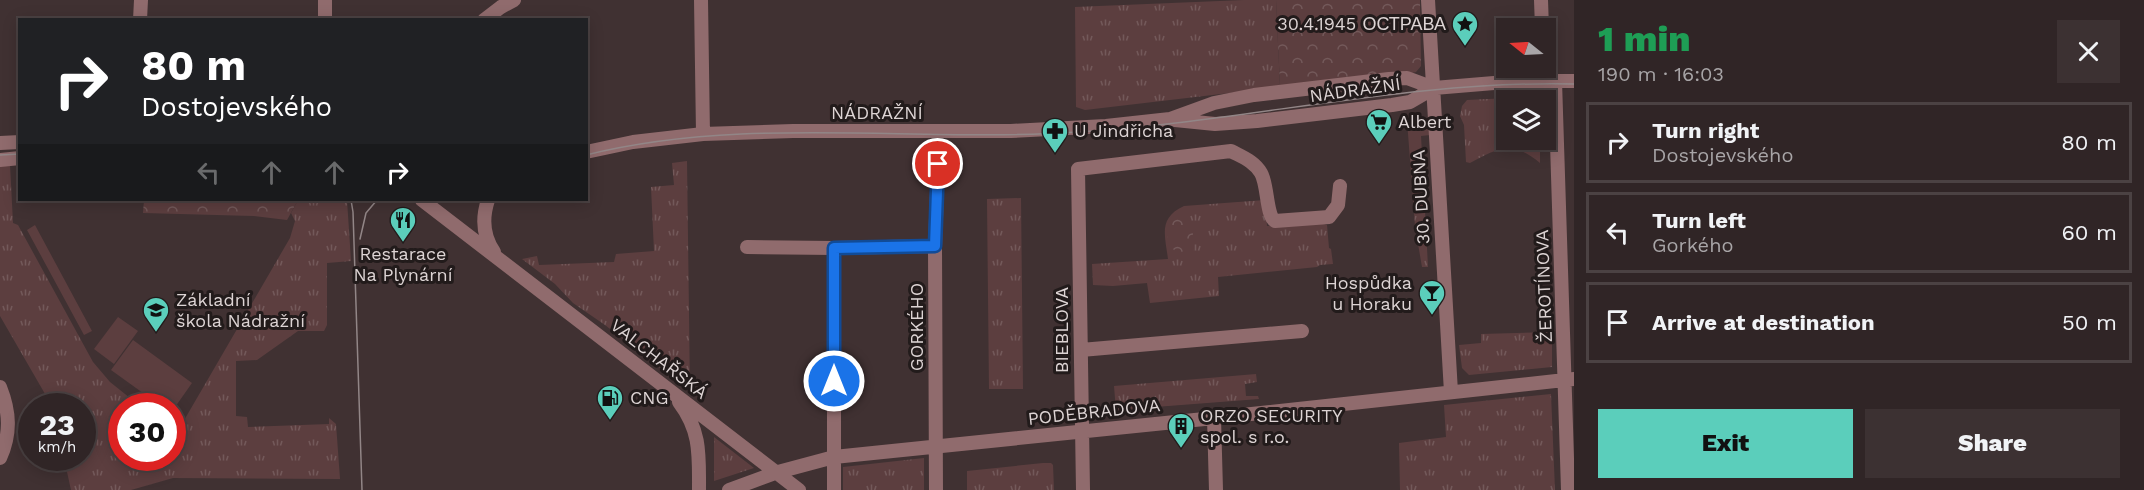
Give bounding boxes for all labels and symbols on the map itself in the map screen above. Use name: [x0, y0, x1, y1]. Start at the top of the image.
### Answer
place icon: 30.4.1945 ОСТРАВА: [1450, 9, 1480, 47]
place label: 30.4.1945 ОСТРАВА: [1277, 13, 1446, 34]
north arrow: [1496, 18, 1556, 78]
street label: NÁDRAŽNÍ: [1308, 73, 1402, 106]
street label: NÁDRAŽNÍ: [831, 102, 923, 123]
supermarket icon: Albert: [1364, 107, 1394, 145]
place label: Albert: [1398, 111, 1452, 132]
pharmacy icon: U Jindřicha: [1040, 116, 1070, 154]
place label: U Jindřicha: [1074, 120, 1173, 141]
pin: [912, 138, 963, 189]
street label: 30. DUBNA: [1408, 149, 1433, 245]
restaurant icon: Restarace Na Plynární: [388, 205, 418, 243]
street label: ŽEROTÍNOVA: [1531, 229, 1556, 343]
place label: Restarace Na Plynární: [354, 243, 453, 285]
place label: Hospůdka u Horaku: [1325, 272, 1412, 314]
bar icon: Hospůdka u Horaku: [1417, 278, 1447, 316]
street label: GORKÉHO: [906, 283, 927, 371]
street label: BIEBLOVA: [1051, 287, 1072, 373]
place label: Základní škola Nádražní: [176, 289, 305, 331]
school or university icon: Základní škola Nádražní: [141, 295, 171, 333]
street label: VALCHAŘSKÁ: [607, 314, 712, 403]
position arrow: [802, 349, 866, 413]
fuel station icon: CNG: [595, 383, 625, 421]
place label: CNG: [630, 387, 669, 408]
speed limit sign: 30: [108, 393, 186, 471]
street label: PODĚBRADOVA: [1027, 394, 1161, 429]
place label: ORZO SECURITY spol. s r.o.: [1200, 405, 1343, 447]
building icon: ORZO SECURITY spol. s r.o.: [1166, 411, 1196, 449]

